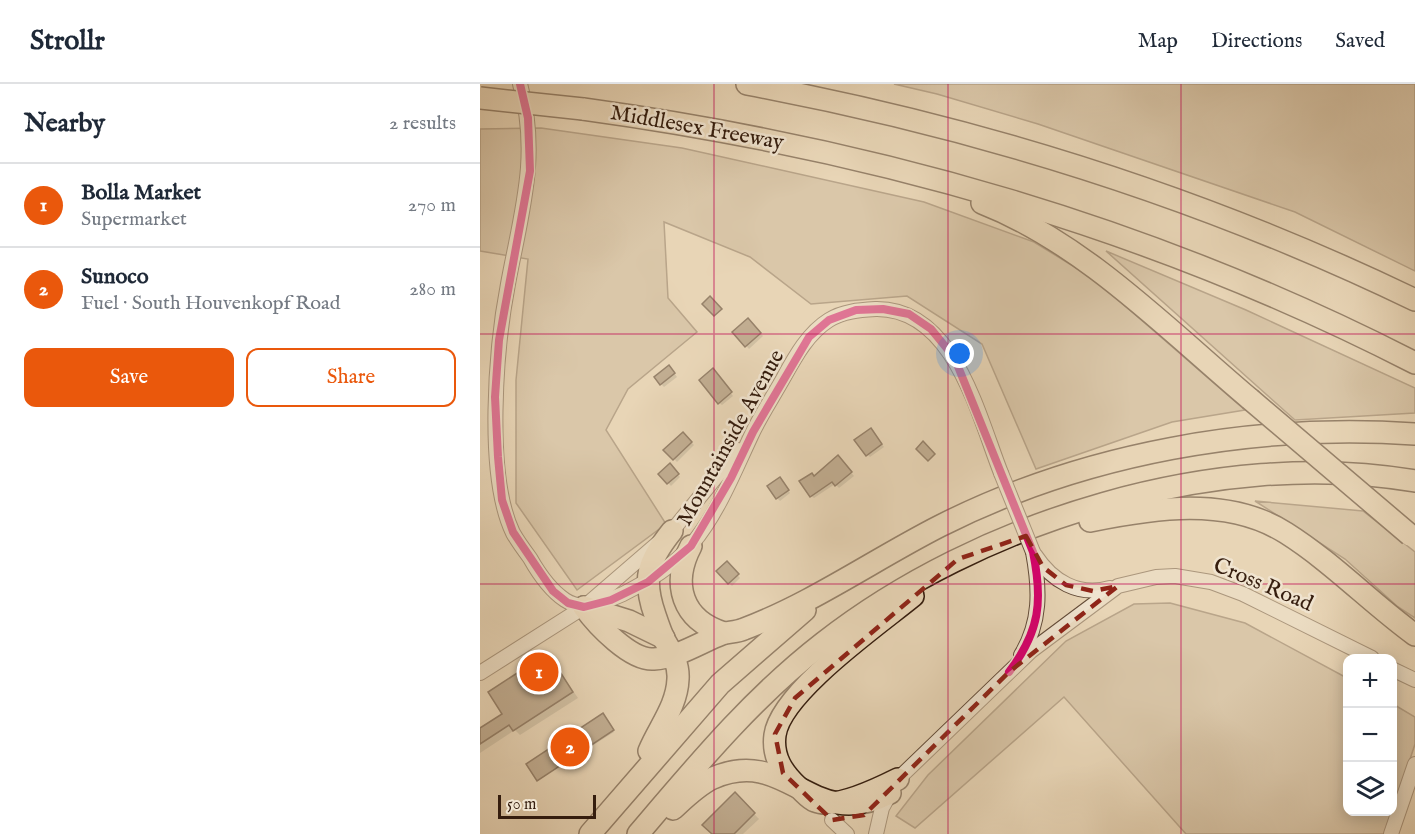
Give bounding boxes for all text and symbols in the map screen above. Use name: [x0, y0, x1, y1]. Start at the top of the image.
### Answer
text: Strollr: [30, 24, 105, 59]
text: Map: [1138, 28, 1178, 55]
text: Directions: [1211, 28, 1302, 55]
text: Saved: [1335, 28, 1385, 55]
street label: Middlesex Freeway: [608, 99, 786, 157]
text: Nearby: [24, 107, 105, 140]
text: 2 results: [389, 111, 456, 136]
text: Bolla Market: [81, 179, 201, 207]
text: 1: [40, 193, 47, 218]
text: 270 m: [408, 193, 456, 218]
text: Supermarket: [81, 207, 187, 232]
text: Sunoco: [81, 263, 149, 291]
text: 2: [39, 277, 48, 302]
text: 280 m: [409, 277, 456, 302]
text: Fuel · South Houvenkopf Road: [81, 291, 340, 316]
your location: [945, 339, 974, 368]
street label: Mountainside Avenue: [671, 345, 791, 531]
button: Save: [24, 348, 234, 407]
button: Share: [246, 348, 456, 407]
street label: Cross Road: [1209, 551, 1317, 619]
pin: 1: [520, 650, 558, 694]
map controls: [1343, 654, 1397, 816]
button: +: [1343, 654, 1397, 708]
button: −: [1343, 708, 1397, 762]
pin: 2: [550, 724, 590, 770]
button: layers: [1343, 762, 1397, 816]
scale bar: [498, 792, 596, 820]
text: 50 m: [507, 795, 536, 815]

